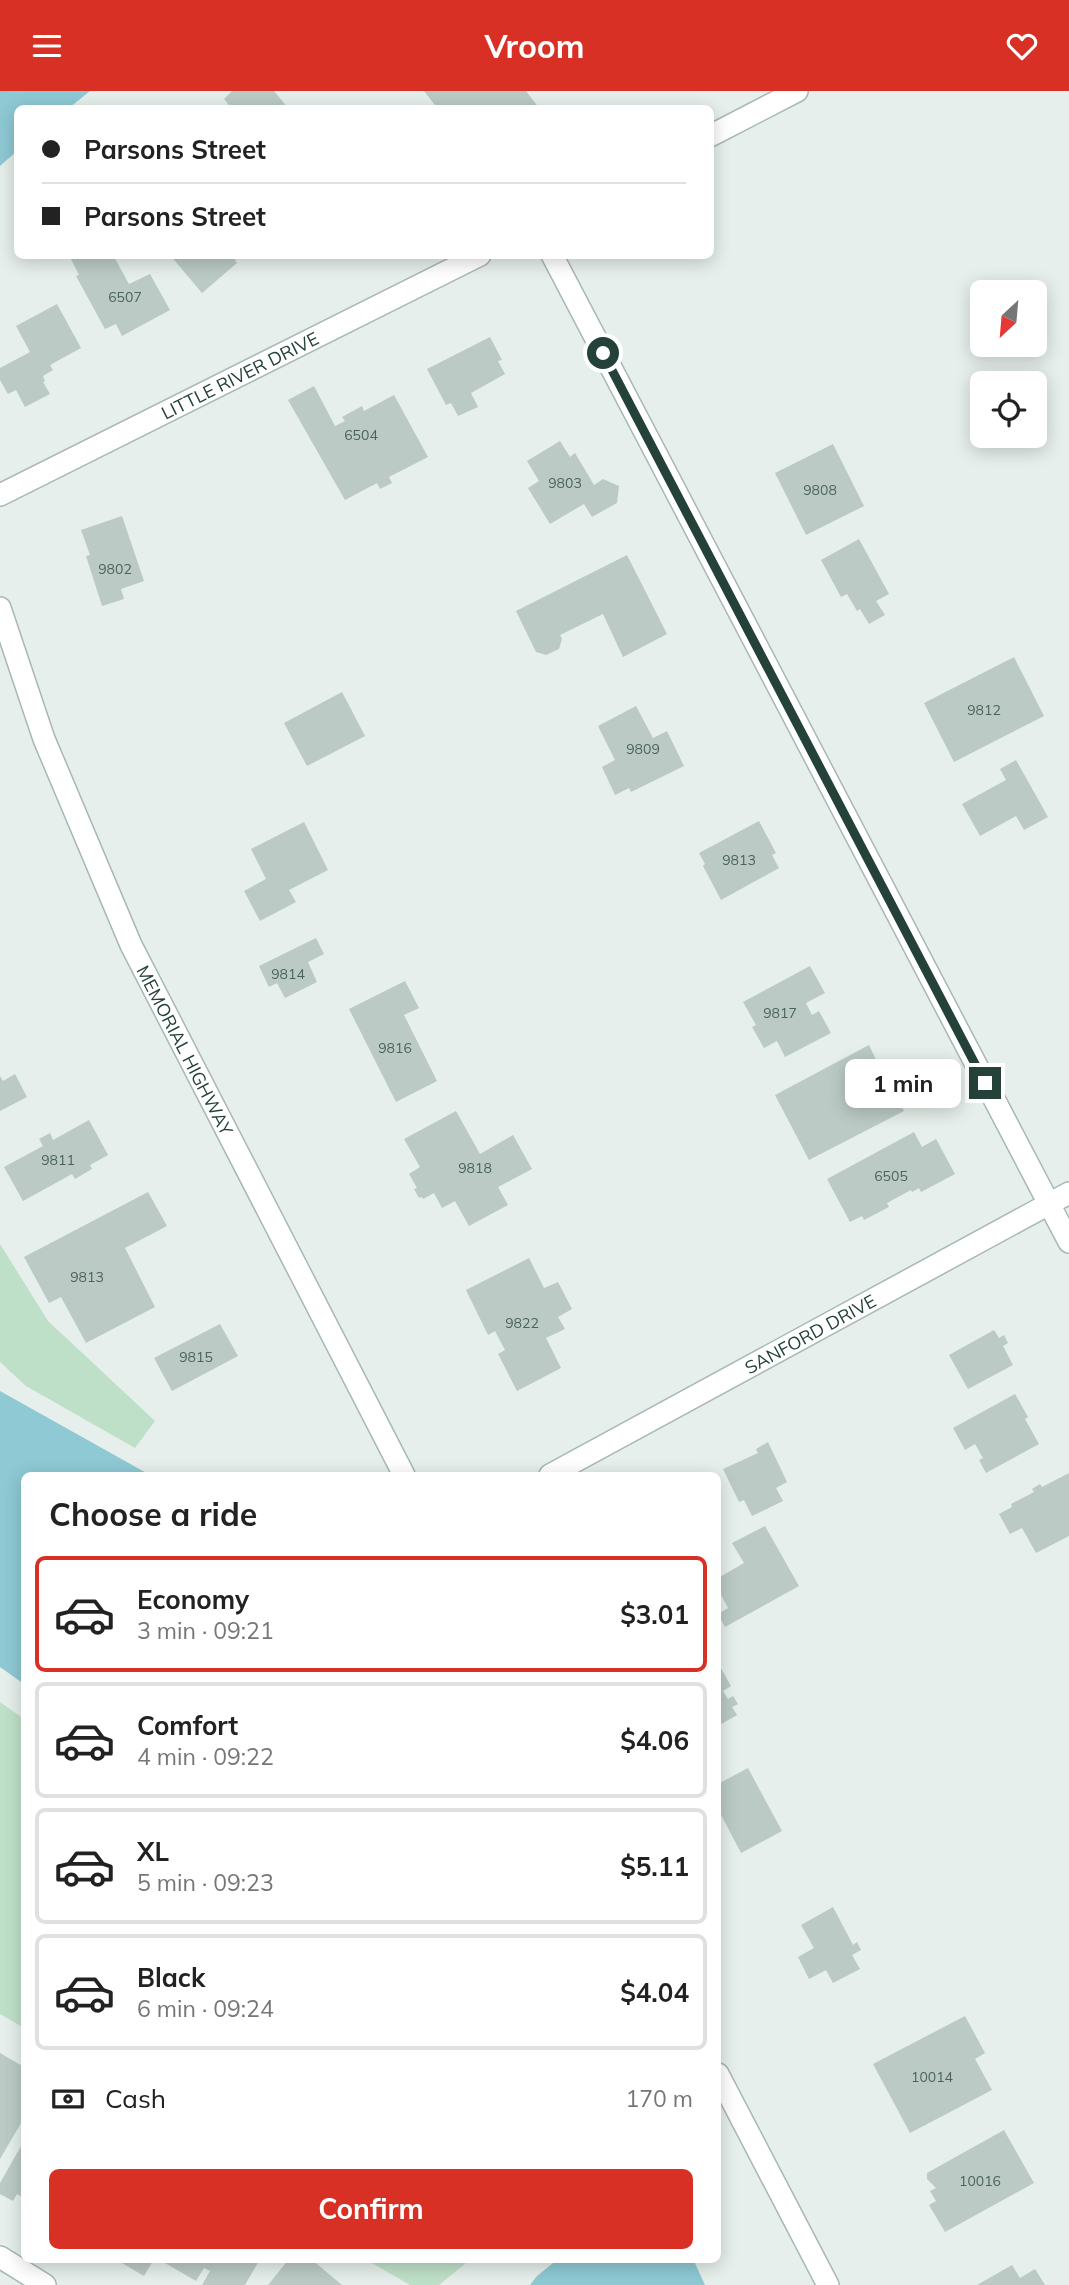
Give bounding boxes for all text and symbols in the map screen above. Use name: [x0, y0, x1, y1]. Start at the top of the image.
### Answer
text: Vroom: [484, 26, 585, 66]
icon: menu: [28, 27, 66, 65]
icon: heart: [1003, 27, 1041, 65]
text: Parsons Street: [84, 133, 266, 166]
text: Parsons Street: [84, 200, 266, 233]
north arrow: [970, 280, 1046, 357]
map controls: [970, 280, 1047, 448]
house number: 6507: [108, 288, 142, 306]
street label: LITTLE RIVER DRIVE: [157, 326, 322, 424]
route start: [587, 337, 619, 369]
button: locate: [970, 371, 1047, 448]
house number: 6504: [344, 426, 378, 444]
house number: 9803: [548, 474, 582, 492]
house number: 9808: [803, 481, 837, 499]
house number: 9802: [98, 560, 132, 578]
house number: 9812: [967, 701, 1001, 719]
house number: 9809: [626, 740, 660, 758]
house number: 9813: [722, 851, 756, 869]
street label: MEMORIAL HIGHWAY: [132, 961, 239, 1140]
house number: 9814: [271, 965, 305, 983]
house number: 9817: [763, 1004, 797, 1022]
house number: 9816: [378, 1039, 412, 1057]
callout: 1 min: [845, 1059, 960, 1107]
route end: [969, 1067, 1001, 1099]
text: 1 min: [873, 1069, 933, 1098]
house number: 9811: [41, 1151, 75, 1169]
house number: 9818: [458, 1159, 492, 1177]
house number: 6505: [874, 1167, 908, 1185]
house number: 9813: [70, 1268, 104, 1286]
street label: SANFORD DRIVE: [740, 1289, 880, 1379]
house number: 9822: [505, 1314, 539, 1332]
house number: 9815: [179, 1348, 213, 1366]
text: Choose a ride: [49, 1494, 257, 1534]
icon: car: [53, 1583, 116, 1646]
text: Economy: [137, 1583, 249, 1616]
text: $3.01: [620, 1598, 689, 1631]
text: 3 min · 09:21: [137, 1616, 274, 1645]
icon: car: [53, 1709, 116, 1772]
text: Comfort: [137, 1709, 238, 1742]
text: $4.06: [620, 1724, 689, 1757]
text: 4 min · 09:22: [137, 1742, 274, 1771]
icon: car: [53, 1835, 116, 1898]
text: XL: [137, 1835, 169, 1868]
text: $5.11: [620, 1850, 689, 1883]
text: 5 min · 09:23: [137, 1868, 274, 1897]
icon: car: [53, 1961, 116, 2024]
text: Black: [137, 1961, 205, 1994]
text: $4.04: [620, 1976, 689, 2009]
text: 6 min · 09:24: [137, 1994, 274, 2023]
house number: 10014: [911, 2068, 954, 2086]
icon: cash: [49, 2080, 87, 2118]
text: Cash: [105, 2082, 166, 2115]
text: 170 m: [625, 2084, 693, 2113]
button: Confirm: [49, 2169, 693, 2249]
house number: 10016: [959, 2172, 1001, 2190]

